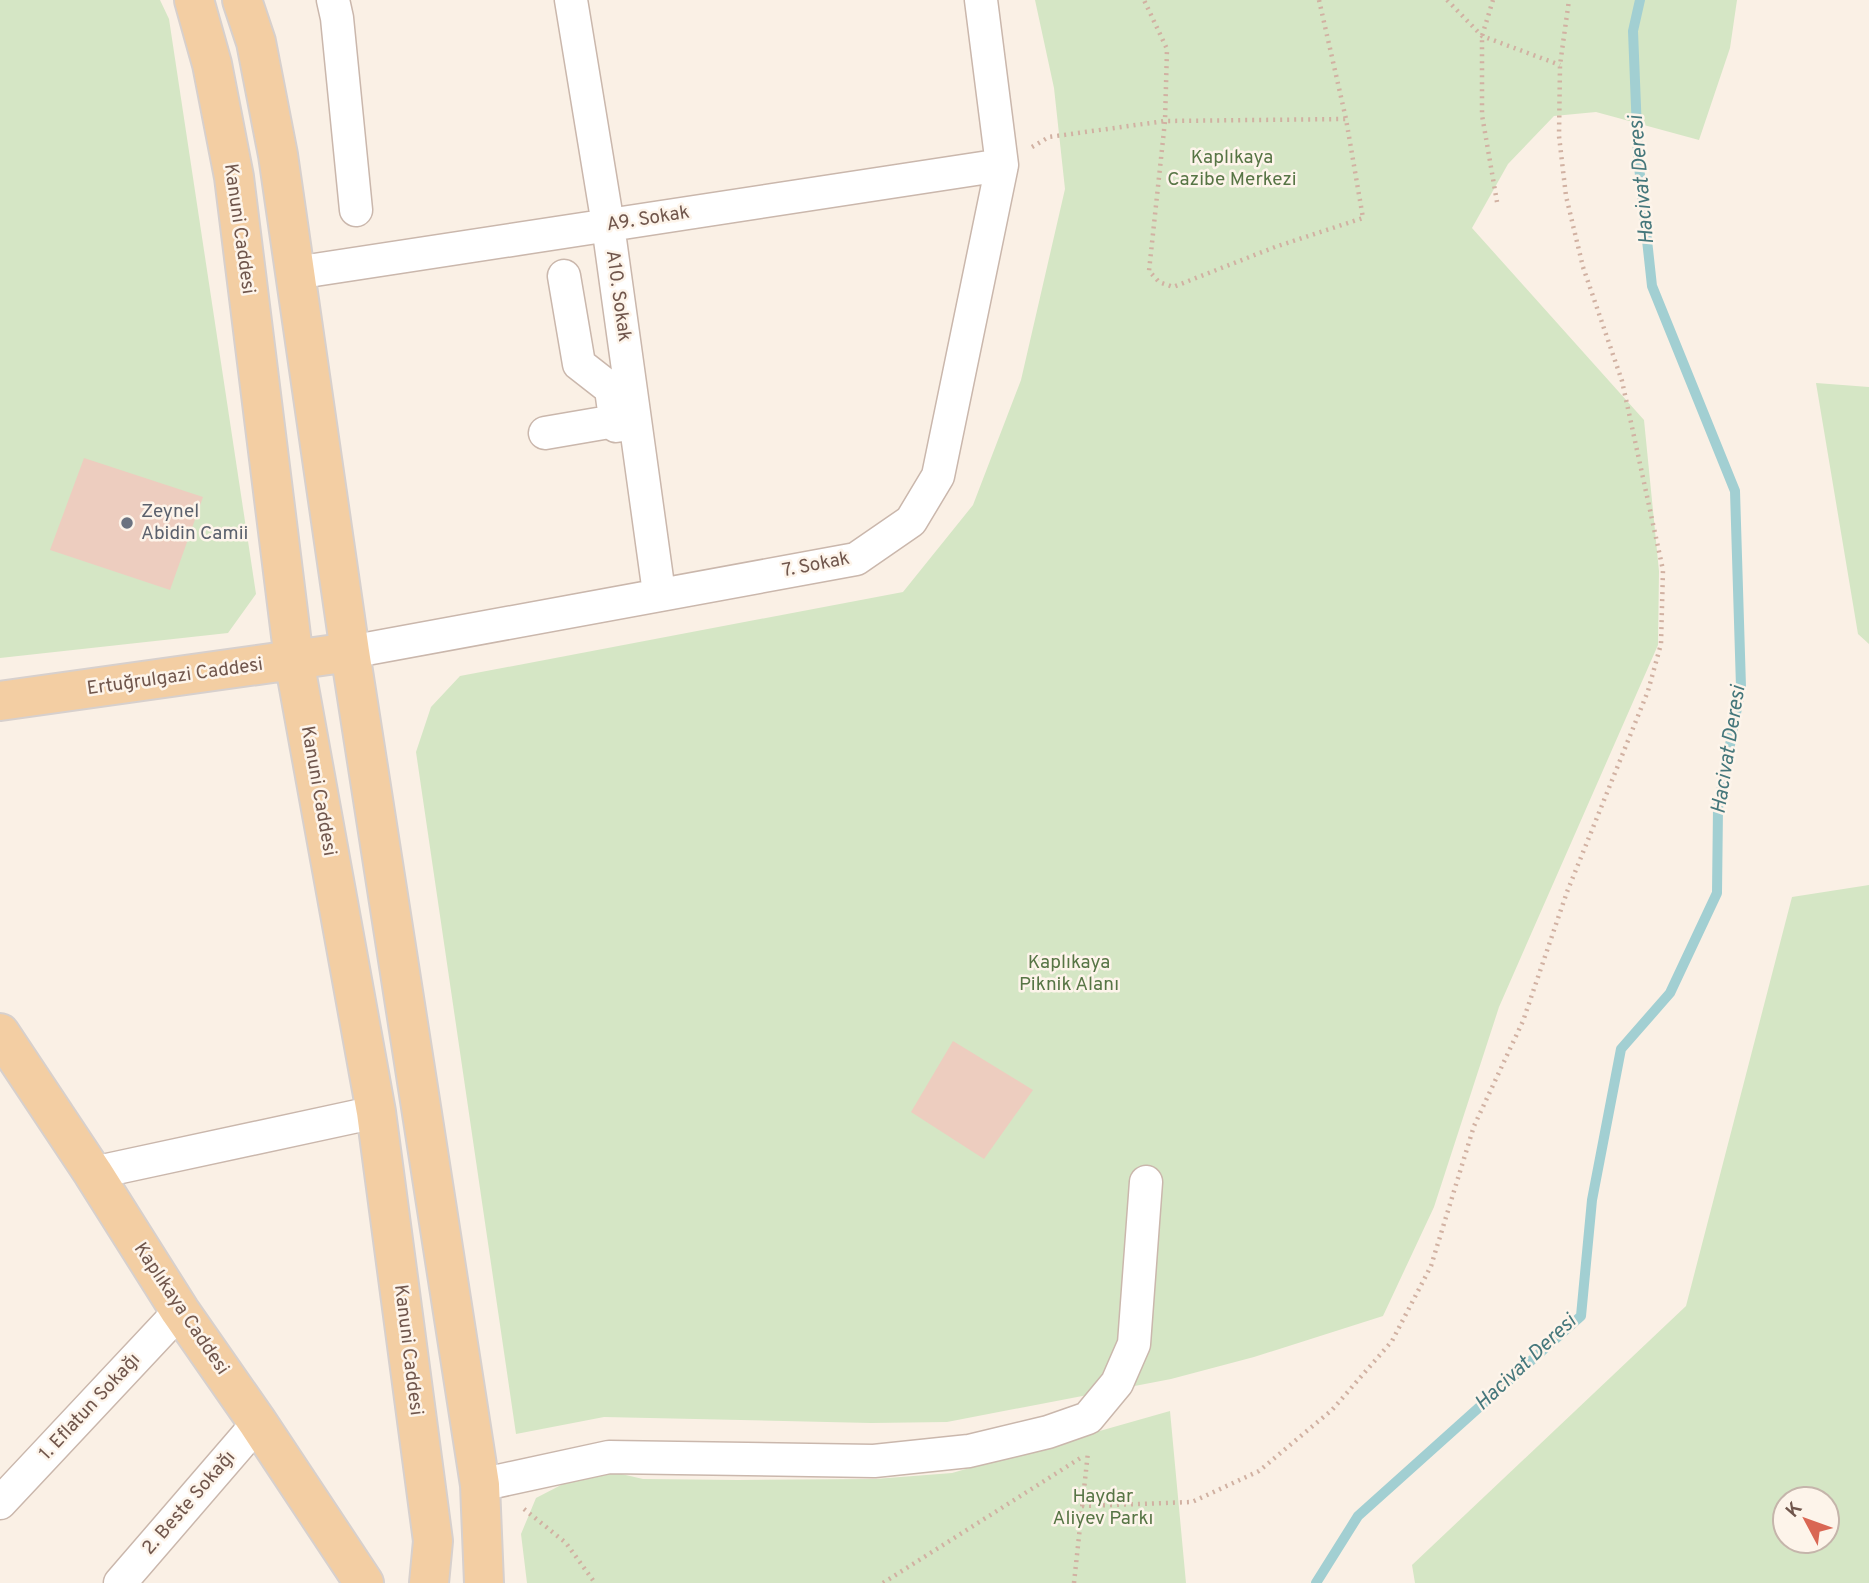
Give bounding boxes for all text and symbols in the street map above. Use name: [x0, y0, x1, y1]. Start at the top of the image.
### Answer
water label: Hacivat Deresi: [1623, 112, 1661, 246]
park label: Kaplıkaya Cazibe Merkezi: [1167, 146, 1297, 192]
street label: Kanuni Caddesi: [218, 162, 260, 296]
street label: A9. Sokak: [605, 201, 691, 237]
street label: A10. Sokak: [600, 249, 636, 343]
place label: Zeynel Abidin Camii: [141, 500, 248, 546]
marker: Zeynel Abidin Camii: [119, 515, 135, 531]
street label: 7. Sokak: [780, 547, 852, 583]
street label: Ertuğrulgazi Caddesi: [85, 653, 265, 701]
water label: Hacivat Deresi: [1706, 682, 1753, 816]
street label: Kanuni Caddesi: [295, 724, 341, 858]
park label: Kaplıkaya Piknik Alanı: [1019, 951, 1119, 997]
street label: Kaplıkaya Caddesi: [128, 1238, 234, 1380]
street label: Kanuni Caddesi: [388, 1283, 428, 1417]
water label: Hacivat Deresi: [1469, 1308, 1584, 1417]
street label: 1. Eflatun Sokağı: [34, 1348, 146, 1466]
street label: 2. Beste Sokağı: [137, 1446, 241, 1560]
park label: Haydar Aliyev Parkı: [1053, 1485, 1153, 1531]
north arrow: [1771, 1485, 1841, 1555]
text: K: [1781, 1497, 1808, 1523]

